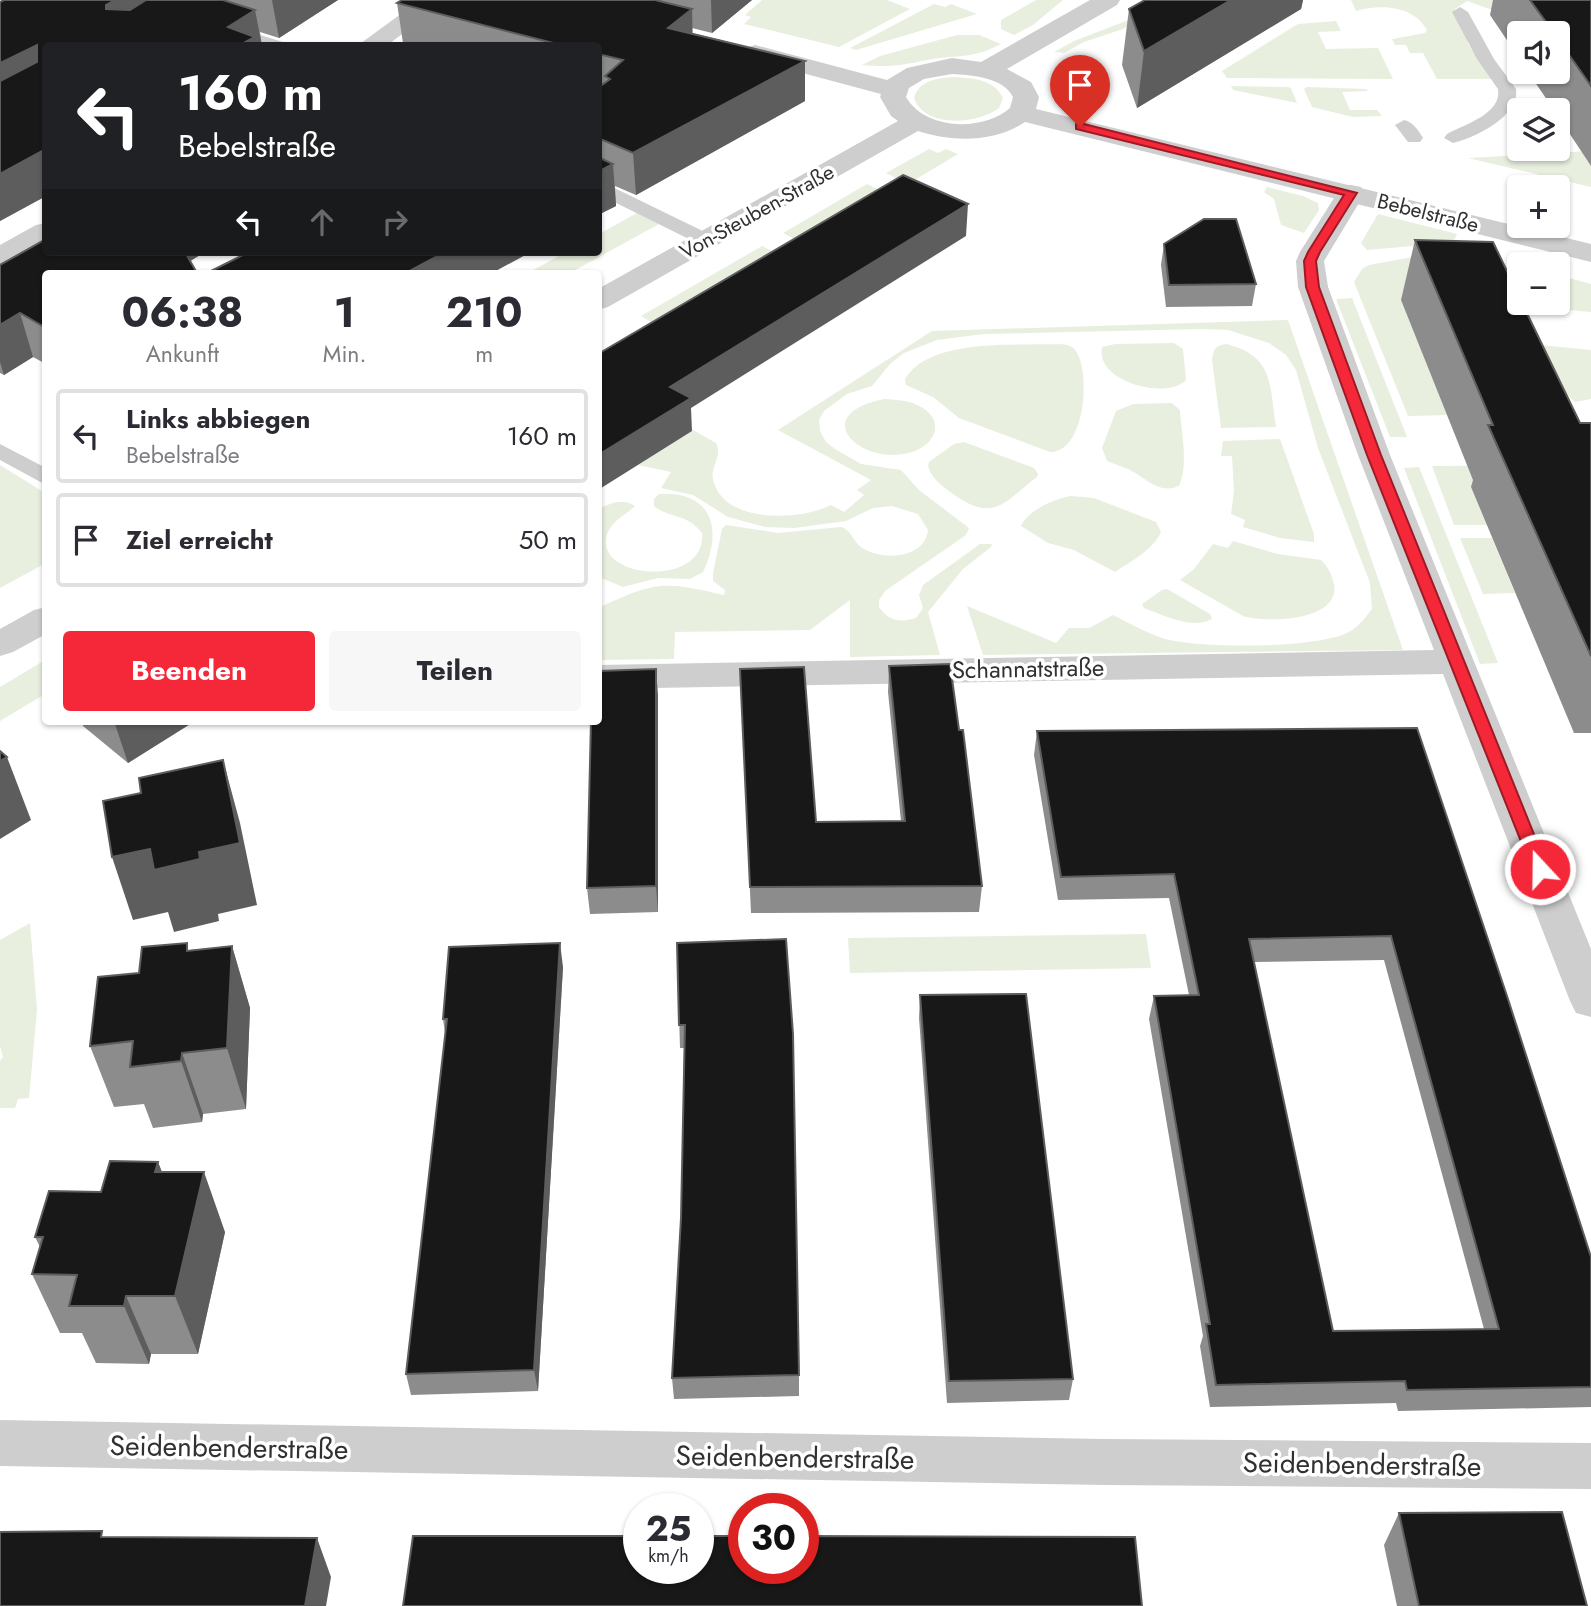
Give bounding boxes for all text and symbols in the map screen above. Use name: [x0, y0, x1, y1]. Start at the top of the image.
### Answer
map controls: [1507, 21, 1570, 315]
button: sound: [1507, 21, 1570, 84]
pin: [1050, 55, 1110, 127]
text: 160 m: [178, 58, 323, 128]
icon: arrive: [1061, 66, 1099, 104]
icon: left: [63, 70, 154, 161]
button: layers: [1507, 98, 1570, 161]
text: Bebelstraße: [178, 123, 336, 169]
street label: Von-Steuben-Straße: [674, 157, 840, 267]
button: +: [1507, 175, 1570, 238]
street label: Bebelstraße: [1374, 186, 1482, 240]
icon: left: [230, 203, 268, 241]
icon: ahead: [303, 203, 341, 241]
icon: right: [376, 203, 414, 241]
button: −: [1507, 252, 1570, 315]
text: 06:38: [121, 282, 243, 343]
text: 1: [334, 282, 355, 343]
text: 210: [446, 282, 523, 343]
text: Ankunft: [146, 337, 219, 371]
text: Min.: [323, 337, 366, 371]
text: m: [475, 337, 493, 371]
text: Links abbiegen: [126, 400, 310, 438]
icon: left: [67, 417, 105, 455]
text: 160 m: [507, 417, 577, 455]
text: Bebelstraße: [126, 438, 240, 472]
icon: arrive: [67, 521, 105, 559]
text: Ziel erreicht: [126, 521, 273, 559]
text: 50 m: [519, 521, 577, 559]
button: Beenden: [63, 631, 315, 711]
button: Teilen: [329, 631, 581, 711]
street label: Schannatstraße: [951, 650, 1104, 687]
position arrow: [1503, 832, 1577, 906]
street label: Seidenbenderstraße: [109, 1425, 349, 1470]
street label: Seidenbenderstraße: [675, 1435, 915, 1480]
street label: Seidenbenderstraße: [1242, 1442, 1482, 1487]
speed limit sign: 30: [728, 1493, 819, 1584]
text: 25: [646, 1504, 691, 1554]
text: km/h: [648, 1543, 689, 1569]

